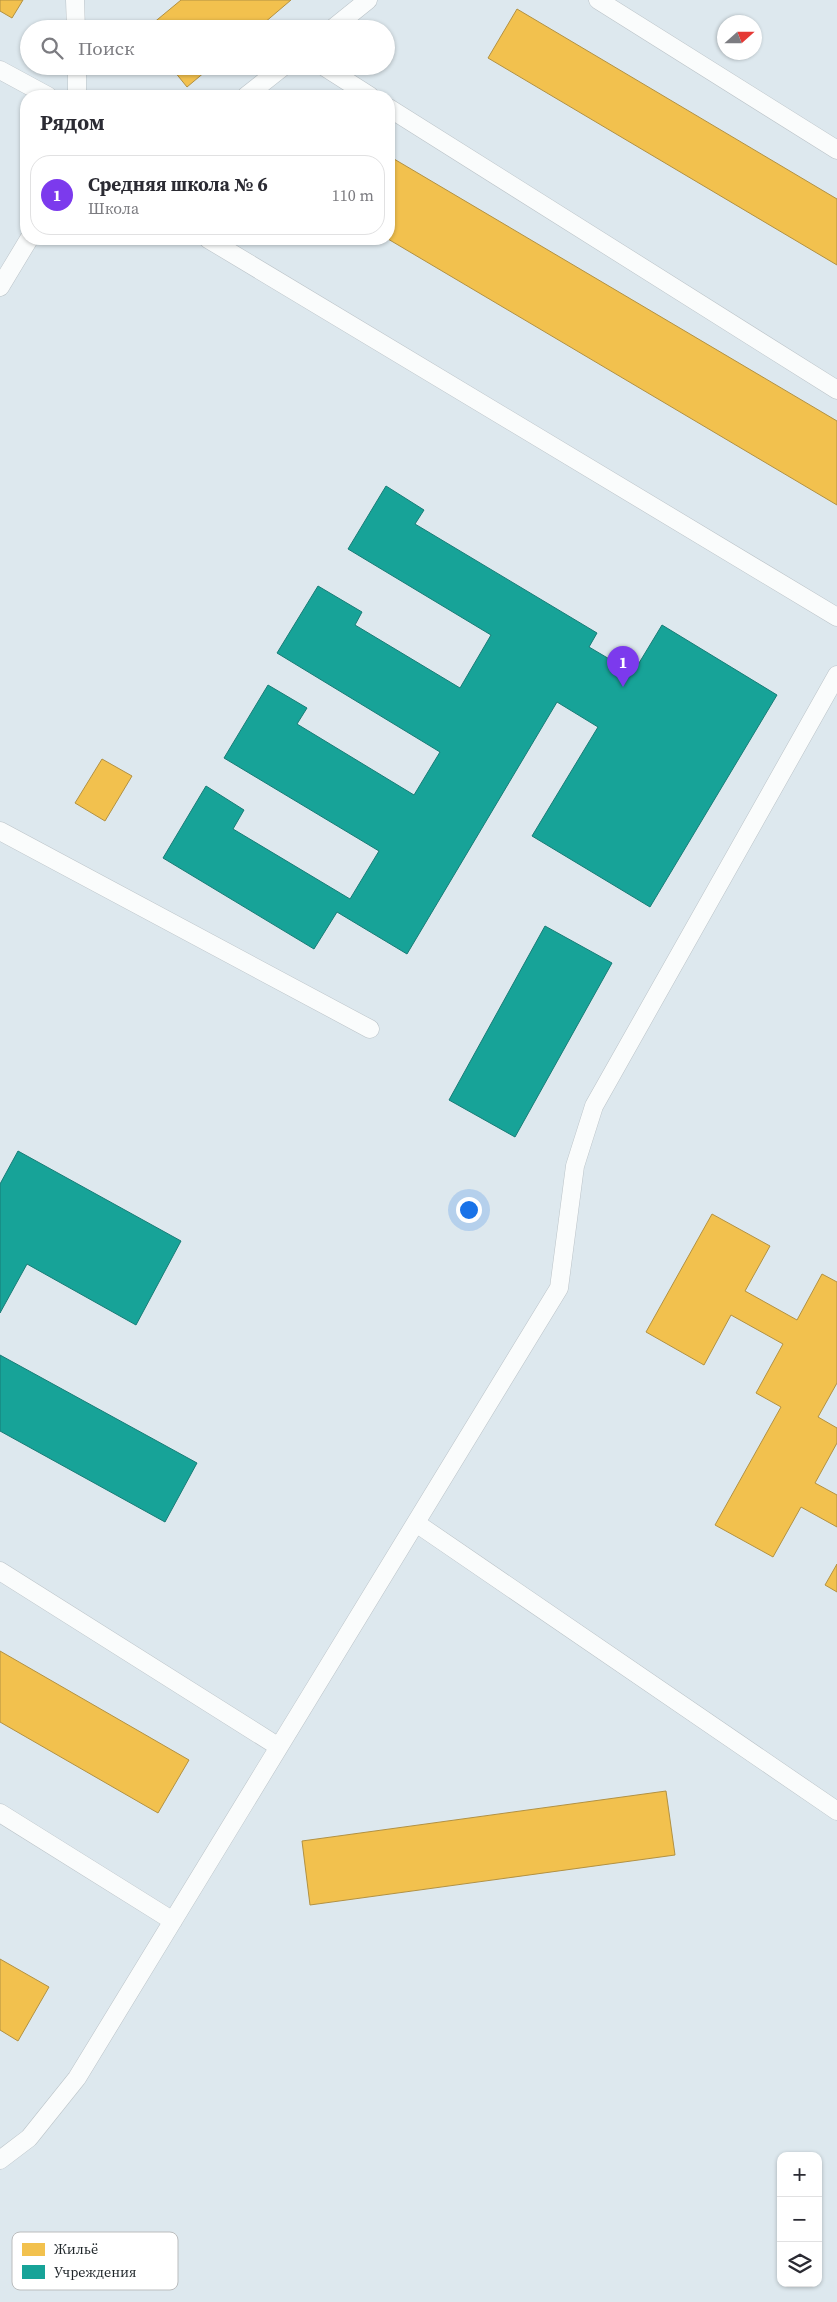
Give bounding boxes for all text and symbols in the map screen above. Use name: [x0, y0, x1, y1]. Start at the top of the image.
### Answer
north arrow: [717, 15, 762, 60]
search box: [20, 20, 395, 75]
icon: search: [38, 34, 66, 62]
text: Поиск: [78, 35, 135, 61]
text: Рядом: [40, 108, 105, 137]
text: Средняя школа № 6: [88, 171, 268, 197]
text: 1: [53, 184, 61, 206]
text: 110 m: [332, 184, 374, 206]
text: Школа: [88, 197, 139, 219]
pin: 1: [607, 646, 639, 687]
your location: [456, 1197, 482, 1223]
map controls: [777, 2152, 822, 2287]
button: +: [777, 2152, 822, 2197]
button: −: [777, 2197, 822, 2242]
legend: [12, 2232, 178, 2290]
text: Жильё: [54, 2239, 98, 2259]
button: layers: [777, 2242, 822, 2287]
text: Учреждения: [54, 2262, 137, 2282]

